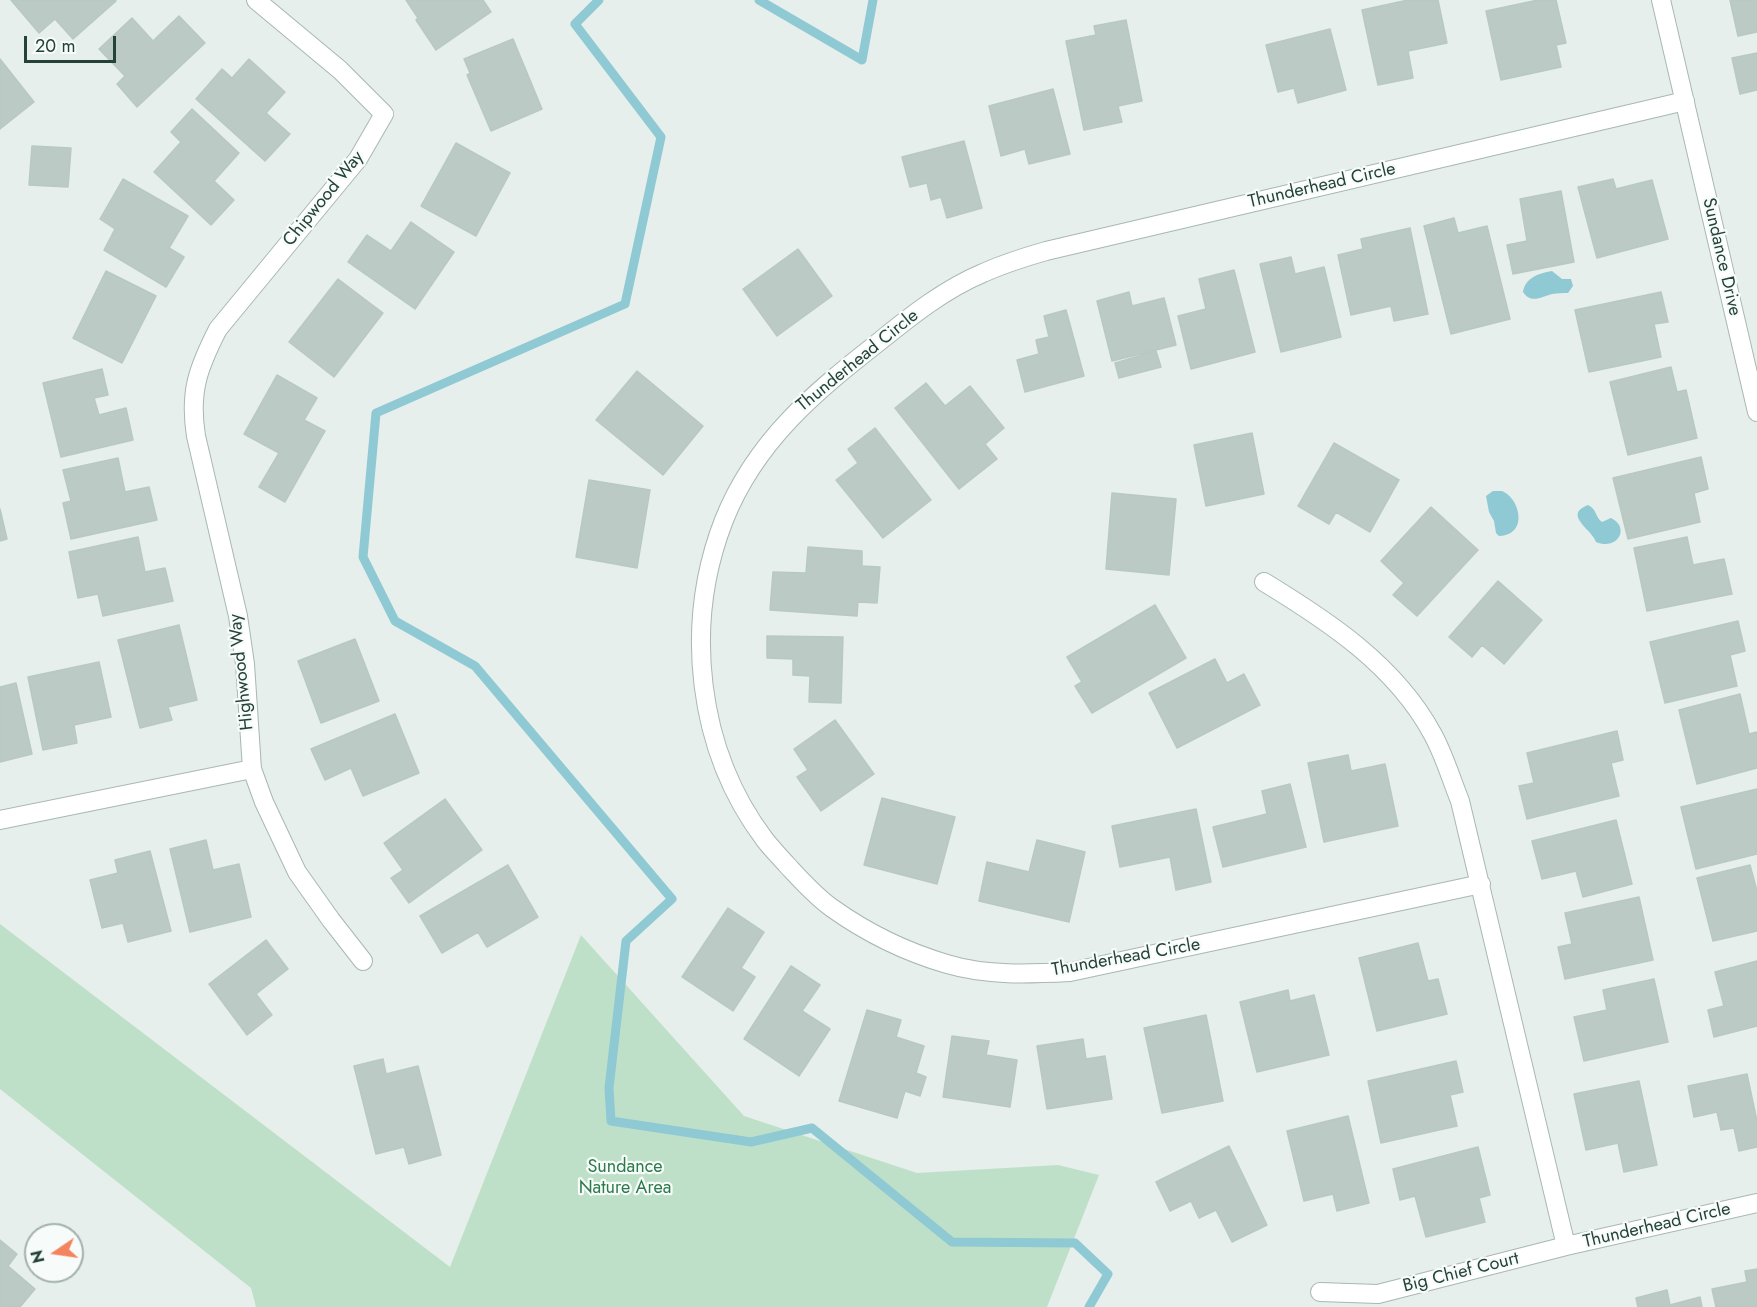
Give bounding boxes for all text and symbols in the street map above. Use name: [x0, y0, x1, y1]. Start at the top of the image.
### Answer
scale bar: [27, 24, 118, 62]
text: 20 m: [35, 33, 75, 59]
street label: Chipwood Way: [279, 147, 369, 251]
street label: Thunderhead Circle: [1246, 159, 1398, 213]
street label: Sundance Drive: [1697, 196, 1745, 318]
street label: Thunderhead Circle: [793, 305, 923, 417]
street label: Highwood Way: [225, 613, 259, 731]
street label: Thunderhead Circle: [1050, 934, 1202, 982]
park label: Sundance Nature Area: [579, 1157, 671, 1200]
street label: Thunderhead Circle: [1581, 1199, 1733, 1253]
north arrow: [24, 1223, 84, 1283]
text: N: [25, 1248, 51, 1265]
street label: Big Chief Court: [1401, 1248, 1521, 1298]

